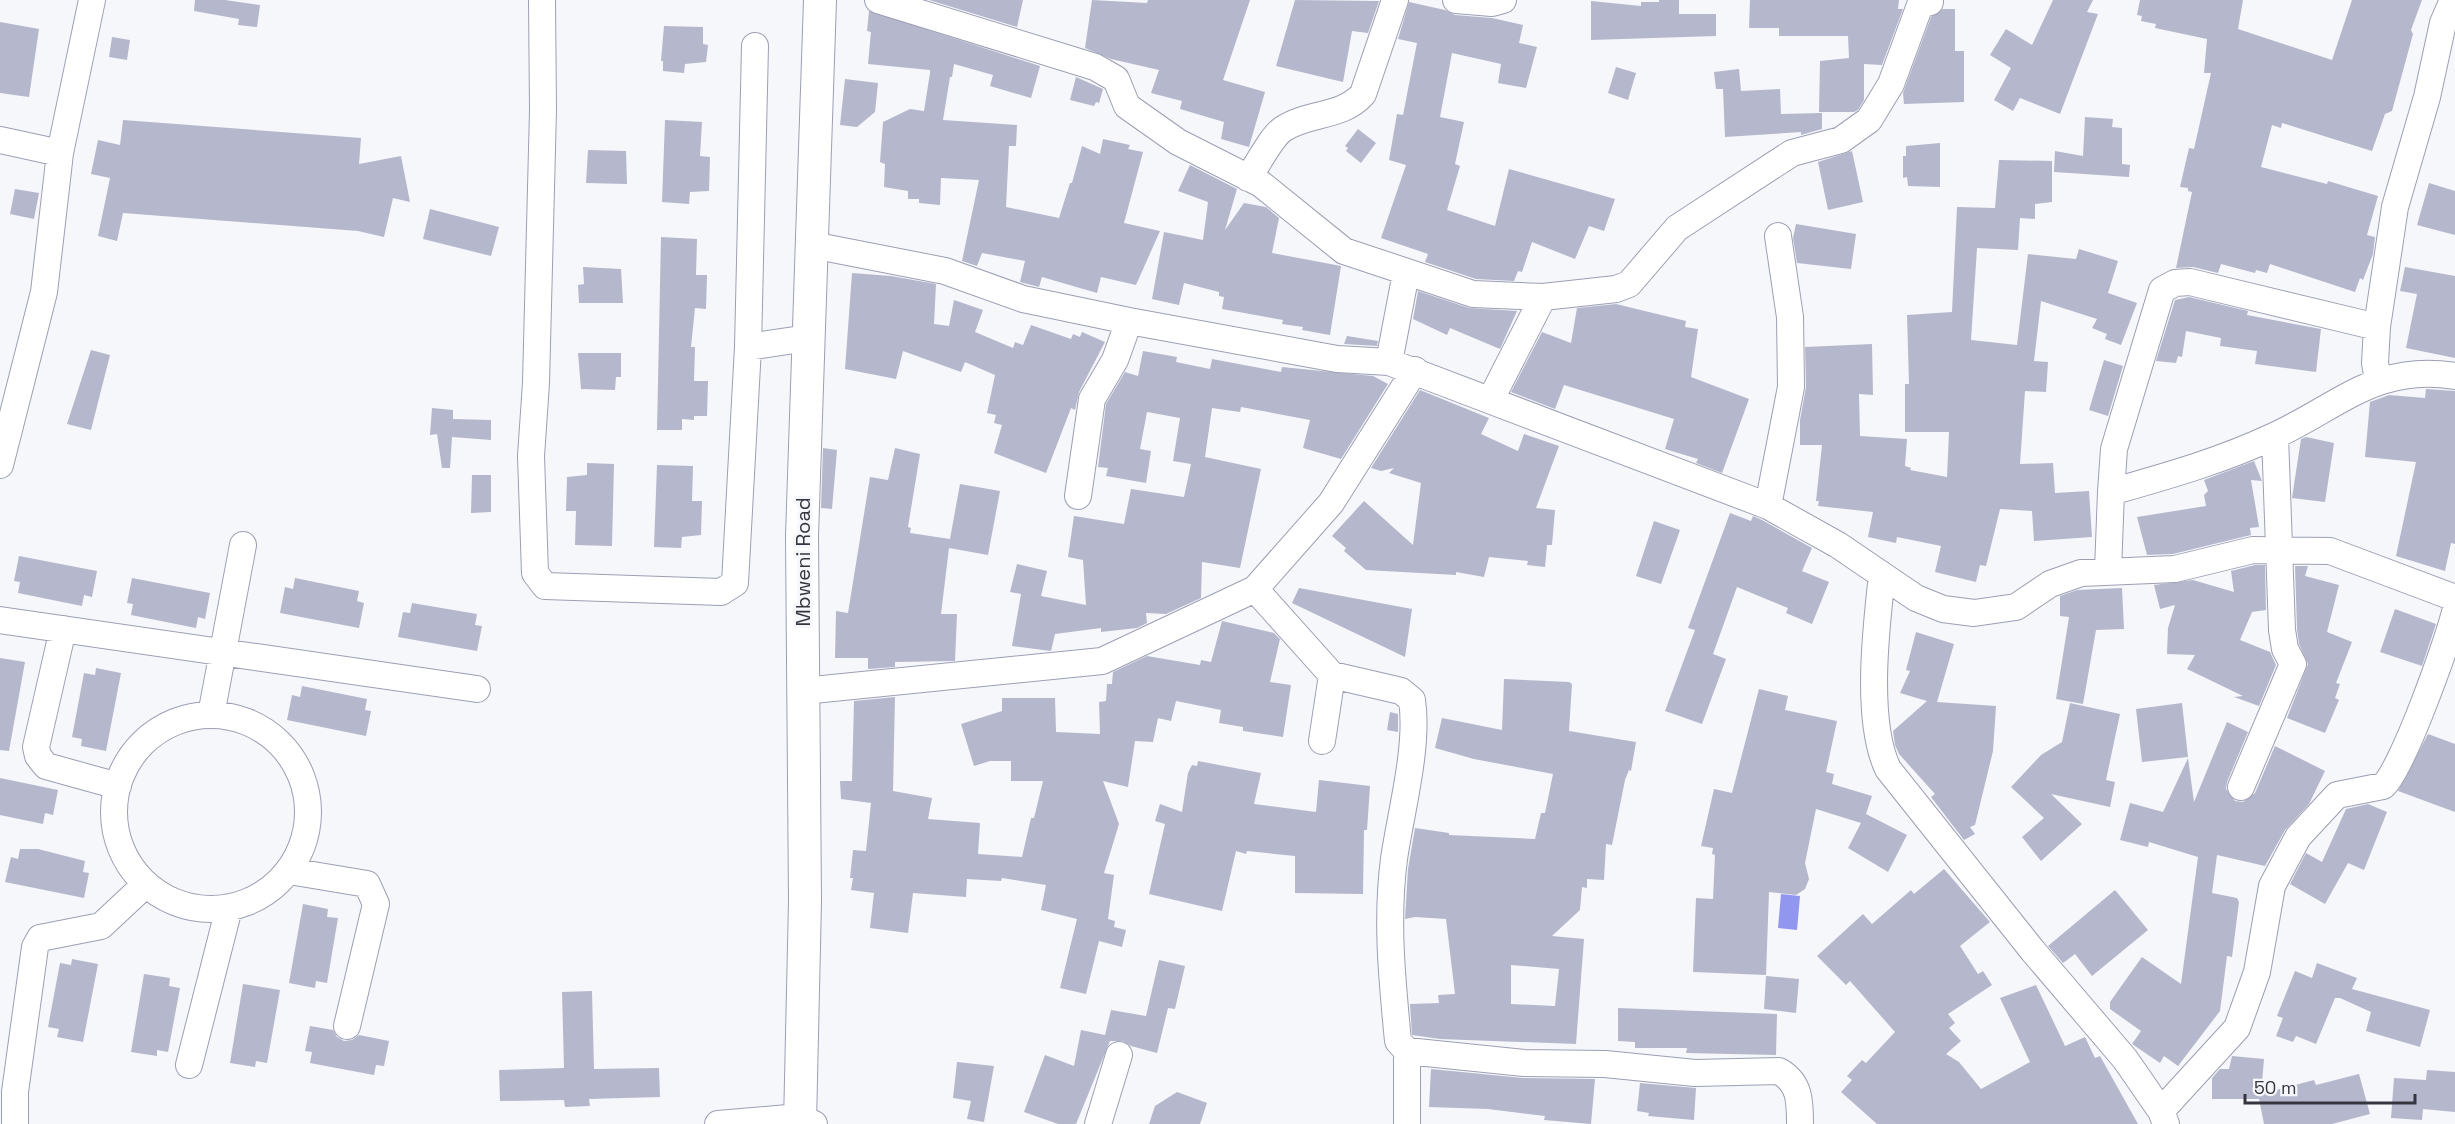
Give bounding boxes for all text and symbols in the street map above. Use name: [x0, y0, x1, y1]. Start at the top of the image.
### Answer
street label: Mbweni Road: [790, 497, 816, 627]
scale bar: [2245, 1067, 2414, 1105]
text: 50 m: [2254, 1076, 2296, 1099]

